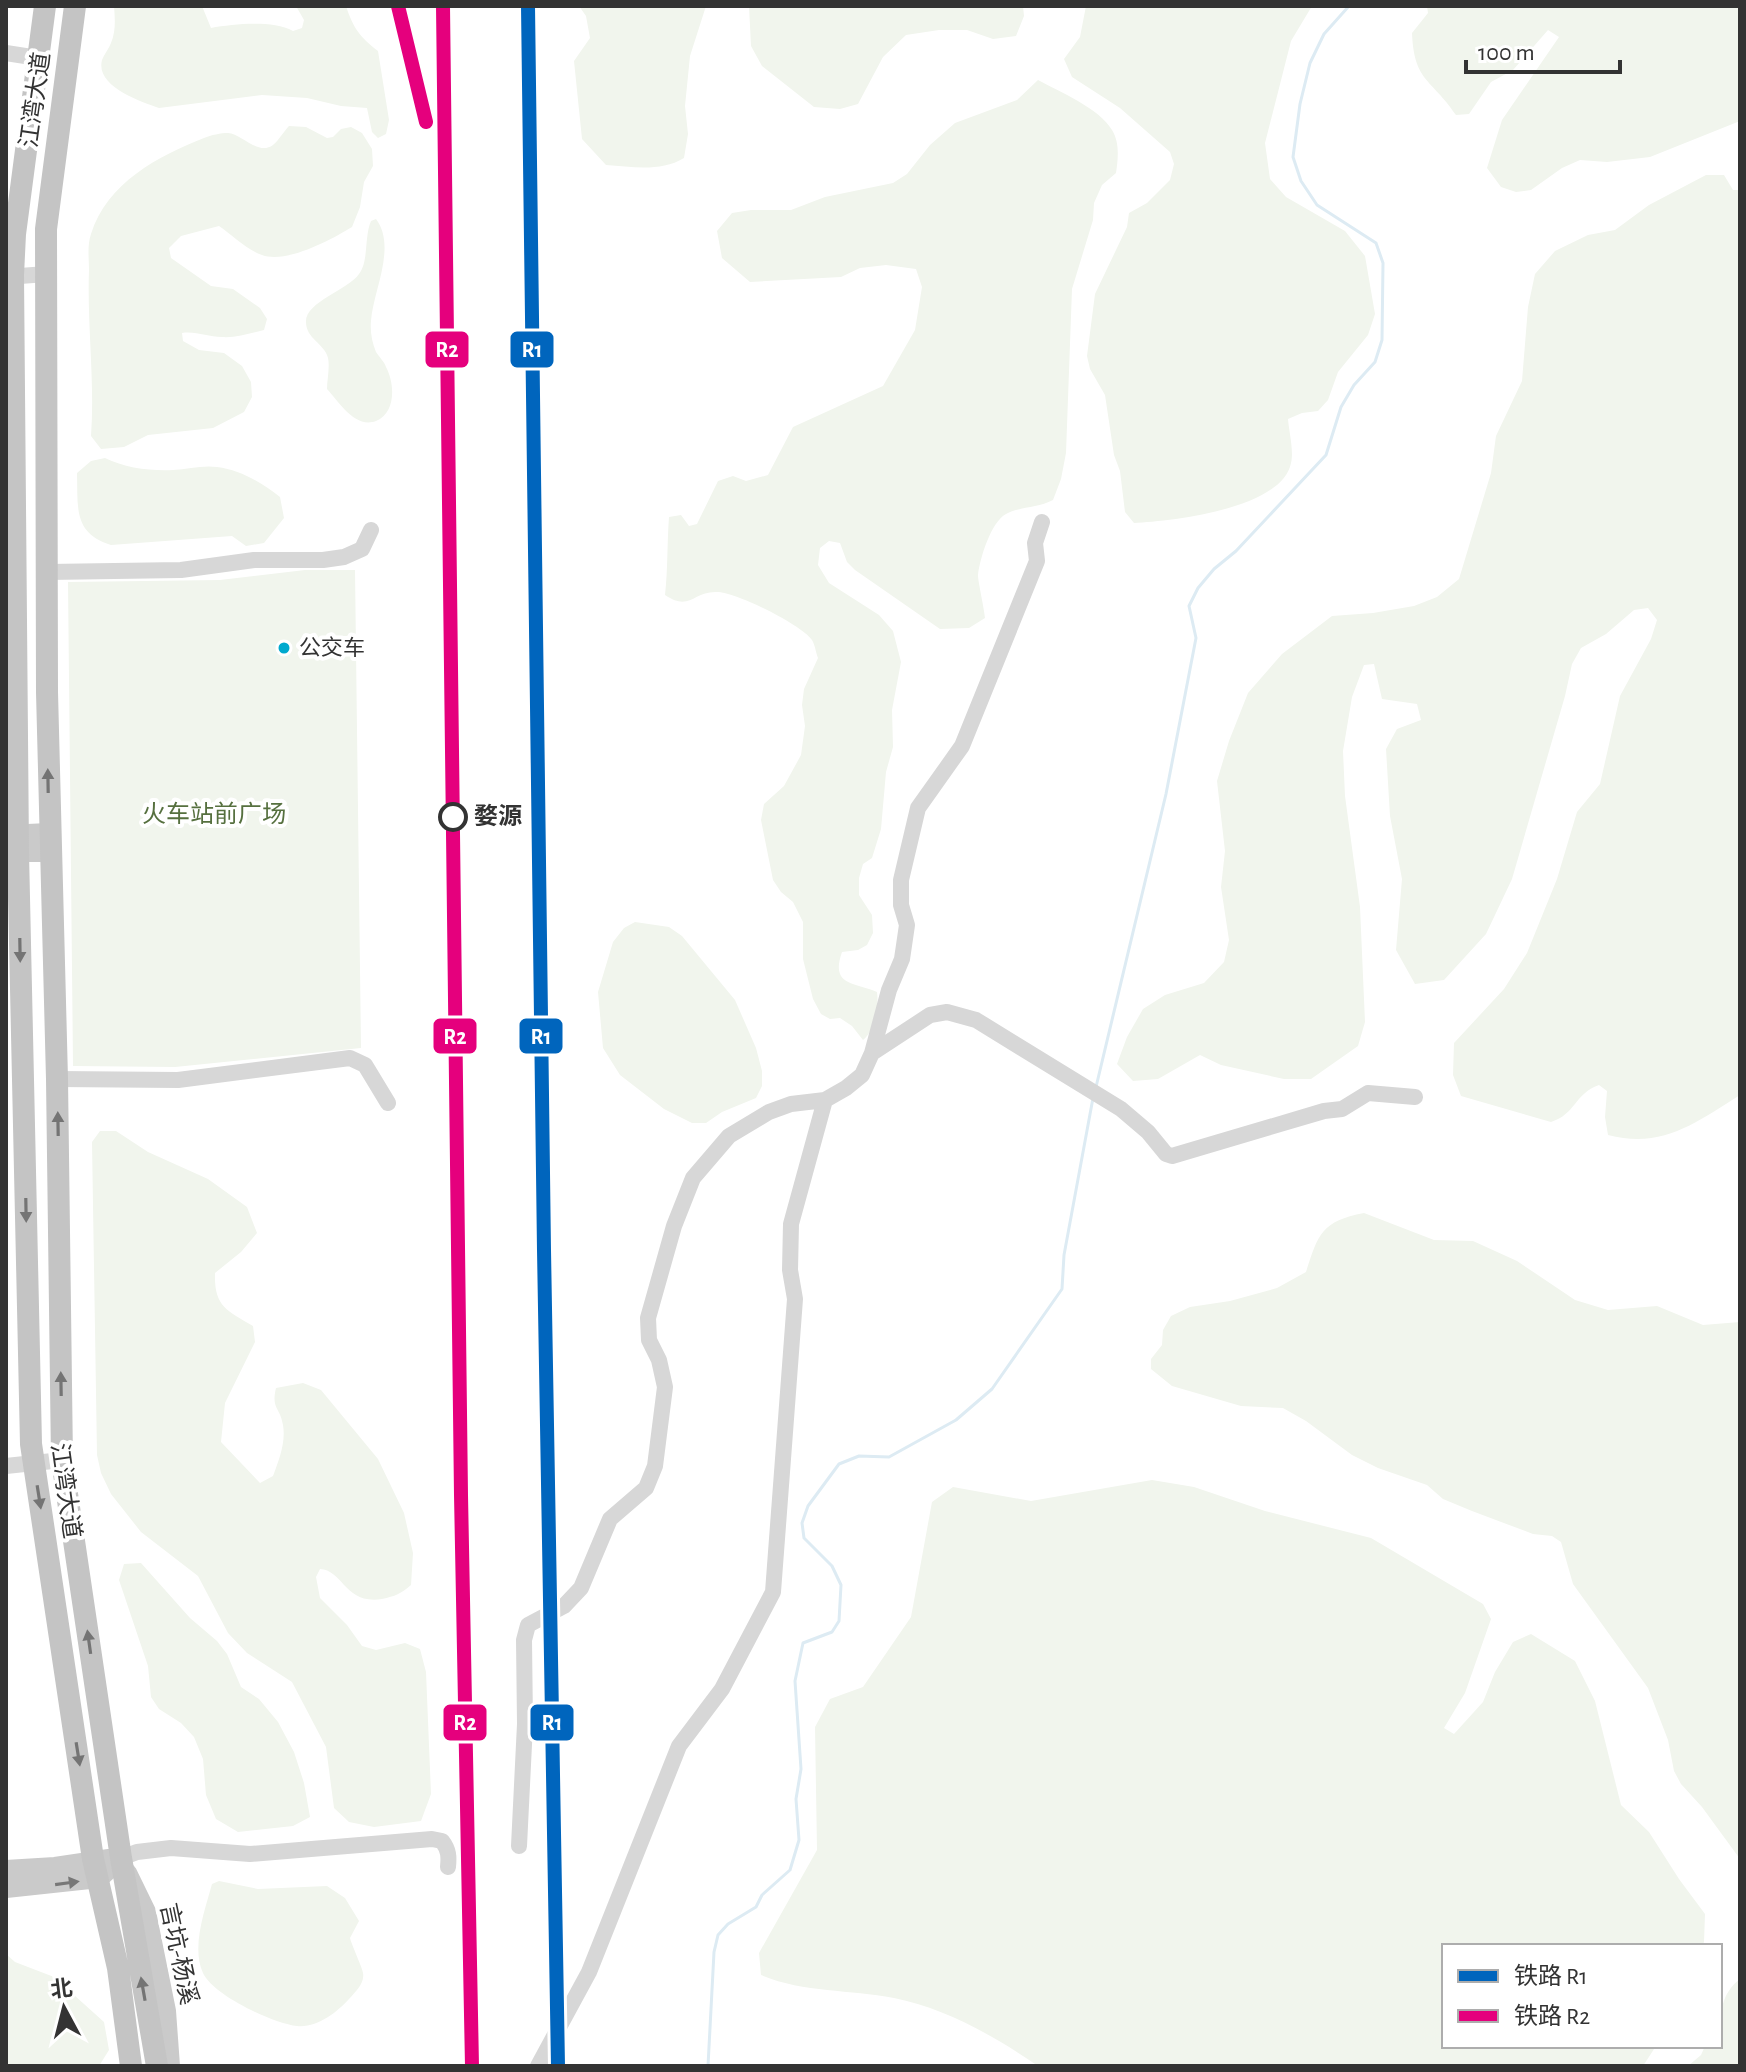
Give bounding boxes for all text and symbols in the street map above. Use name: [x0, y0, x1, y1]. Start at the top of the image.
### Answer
scale bar: [1466, 24, 1620, 74]
text: 100 m: [1478, 41, 1535, 65]
street label: 江湾大道: [15, 51, 55, 149]
line badge: R2: [424, 330, 470, 369]
line badge: R1: [509, 330, 555, 369]
text: R2: [435, 339, 459, 361]
text: R1: [522, 339, 542, 361]
place label: 公交车: [299, 636, 365, 659]
marker: 公交车: [276, 640, 292, 656]
one-way arrow: [42, 768, 55, 793]
park label: 火车站前广场: [142, 801, 286, 827]
marker: 婺源: [439, 803, 467, 831]
place label: 婺源: [474, 803, 522, 829]
one-way arrow: [14, 938, 27, 963]
line badge: R2: [432, 1017, 478, 1055]
line badge: R1: [518, 1017, 564, 1055]
text: R2: [443, 1026, 467, 1048]
text: R1: [531, 1026, 551, 1048]
one-way arrow: [52, 1111, 64, 1136]
one-way arrow: [20, 1198, 32, 1223]
one-way arrow: [55, 1371, 68, 1396]
street label: 江湾大道: [46, 1442, 86, 1540]
one-way arrow: [33, 1485, 46, 1510]
one-way arrow: [82, 1630, 95, 1655]
line badge: R2: [442, 1703, 488, 1742]
line badge: R1: [529, 1703, 575, 1742]
text: R2: [453, 1712, 477, 1734]
text: R1: [542, 1712, 562, 1734]
one-way arrow: [72, 1742, 85, 1767]
one-way arrow: [55, 1876, 80, 1889]
street label: 言坑-杨溪: [156, 1901, 202, 2007]
legend: [1442, 1944, 1722, 2048]
text: 铁路 R1: [1514, 1963, 1588, 1989]
north arrow: [24, 1968, 104, 2048]
text: 北: [49, 1976, 74, 2001]
one-way arrow: [137, 1976, 149, 2001]
text: 铁路 R2: [1514, 2003, 1590, 2029]

